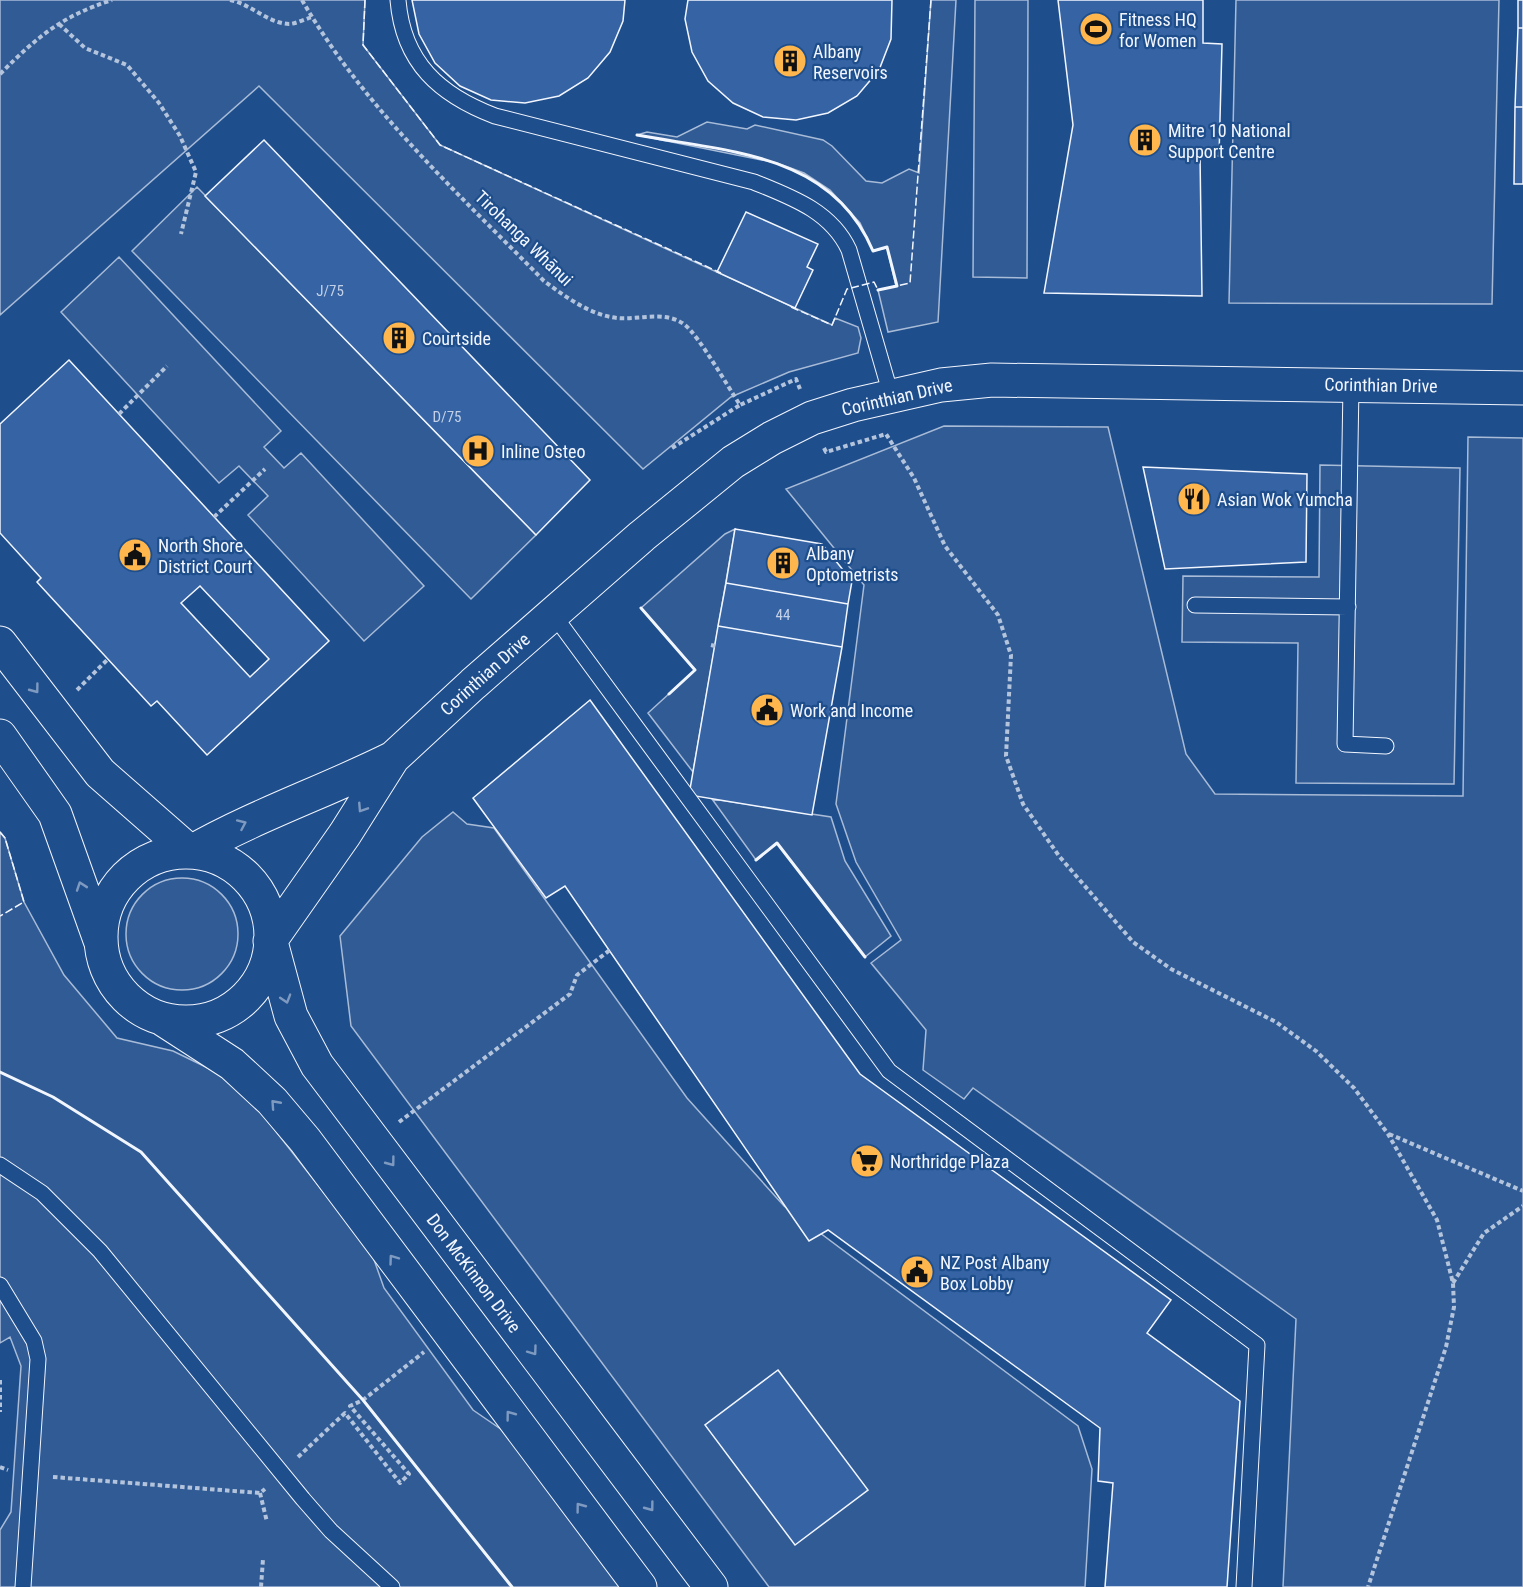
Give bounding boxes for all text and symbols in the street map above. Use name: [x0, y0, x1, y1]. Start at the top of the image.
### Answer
place label: Fitness HQ for Women: [1119, 9, 1197, 51]
sports icon: Fitness HQ for Women: [1078, 11, 1114, 47]
place label: Albany Reservoirs: [813, 41, 888, 83]
building icon: Albany Reservoirs: [772, 43, 808, 79]
place label: Mitre 10 National Support Centre: [1168, 120, 1291, 162]
building icon: Mitre 10 National Support Centre: [1127, 122, 1163, 158]
street label: Tirohanga Whānui: [471, 186, 577, 290]
house number: J/75: [316, 282, 344, 300]
building icon: Courtside: [381, 320, 417, 356]
place label: Courtside: [422, 328, 491, 349]
street label: Corinthian Drive: [840, 374, 954, 420]
street label: Corinthian Drive: [1324, 374, 1438, 396]
house number: D/75: [433, 408, 461, 426]
hospital icon: Inline Osteo: [460, 433, 496, 469]
place label: Inline Osteo: [501, 441, 586, 462]
restaurant icon: Asian Wok Yumcha: [1176, 481, 1212, 517]
place label: Asian Wok Yumcha: [1217, 489, 1353, 510]
place label: North Shore District Court: [158, 535, 253, 577]
public building icon: North Shore District Court: [117, 537, 153, 573]
place label: Albany Optometrists: [806, 543, 899, 585]
building icon: Albany Optometrists: [765, 545, 801, 581]
house number: 44: [776, 606, 790, 624]
street label: Corinthian Drive: [436, 628, 534, 720]
one-way arrow: [28, 683, 39, 694]
public building icon: Work and Income: [749, 692, 785, 728]
place label: Work and Income: [790, 700, 913, 721]
one-way arrow: [359, 801, 370, 812]
one-way arrow: [236, 819, 247, 831]
one-way arrow: [76, 882, 89, 892]
one-way arrow: [279, 993, 291, 1004]
one-way arrow: [271, 1101, 282, 1111]
supermarket icon: Northridge Plaza: [849, 1143, 885, 1179]
place label: Northridge Plaza: [890, 1151, 1009, 1172]
one-way arrow: [383, 1155, 394, 1166]
street label: Don McKinnon Drive: [423, 1209, 525, 1337]
place label: NZ Post Albany Box Lobby: [940, 1252, 1050, 1294]
public building icon: NZ Post Albany Box Lobby: [899, 1254, 935, 1290]
one-way arrow: [390, 1255, 401, 1266]
one-way arrow: [526, 1345, 537, 1356]
one-way arrow: [507, 1411, 518, 1422]
one-way arrow: [643, 1501, 654, 1512]
one-way arrow: [576, 1502, 587, 1513]

